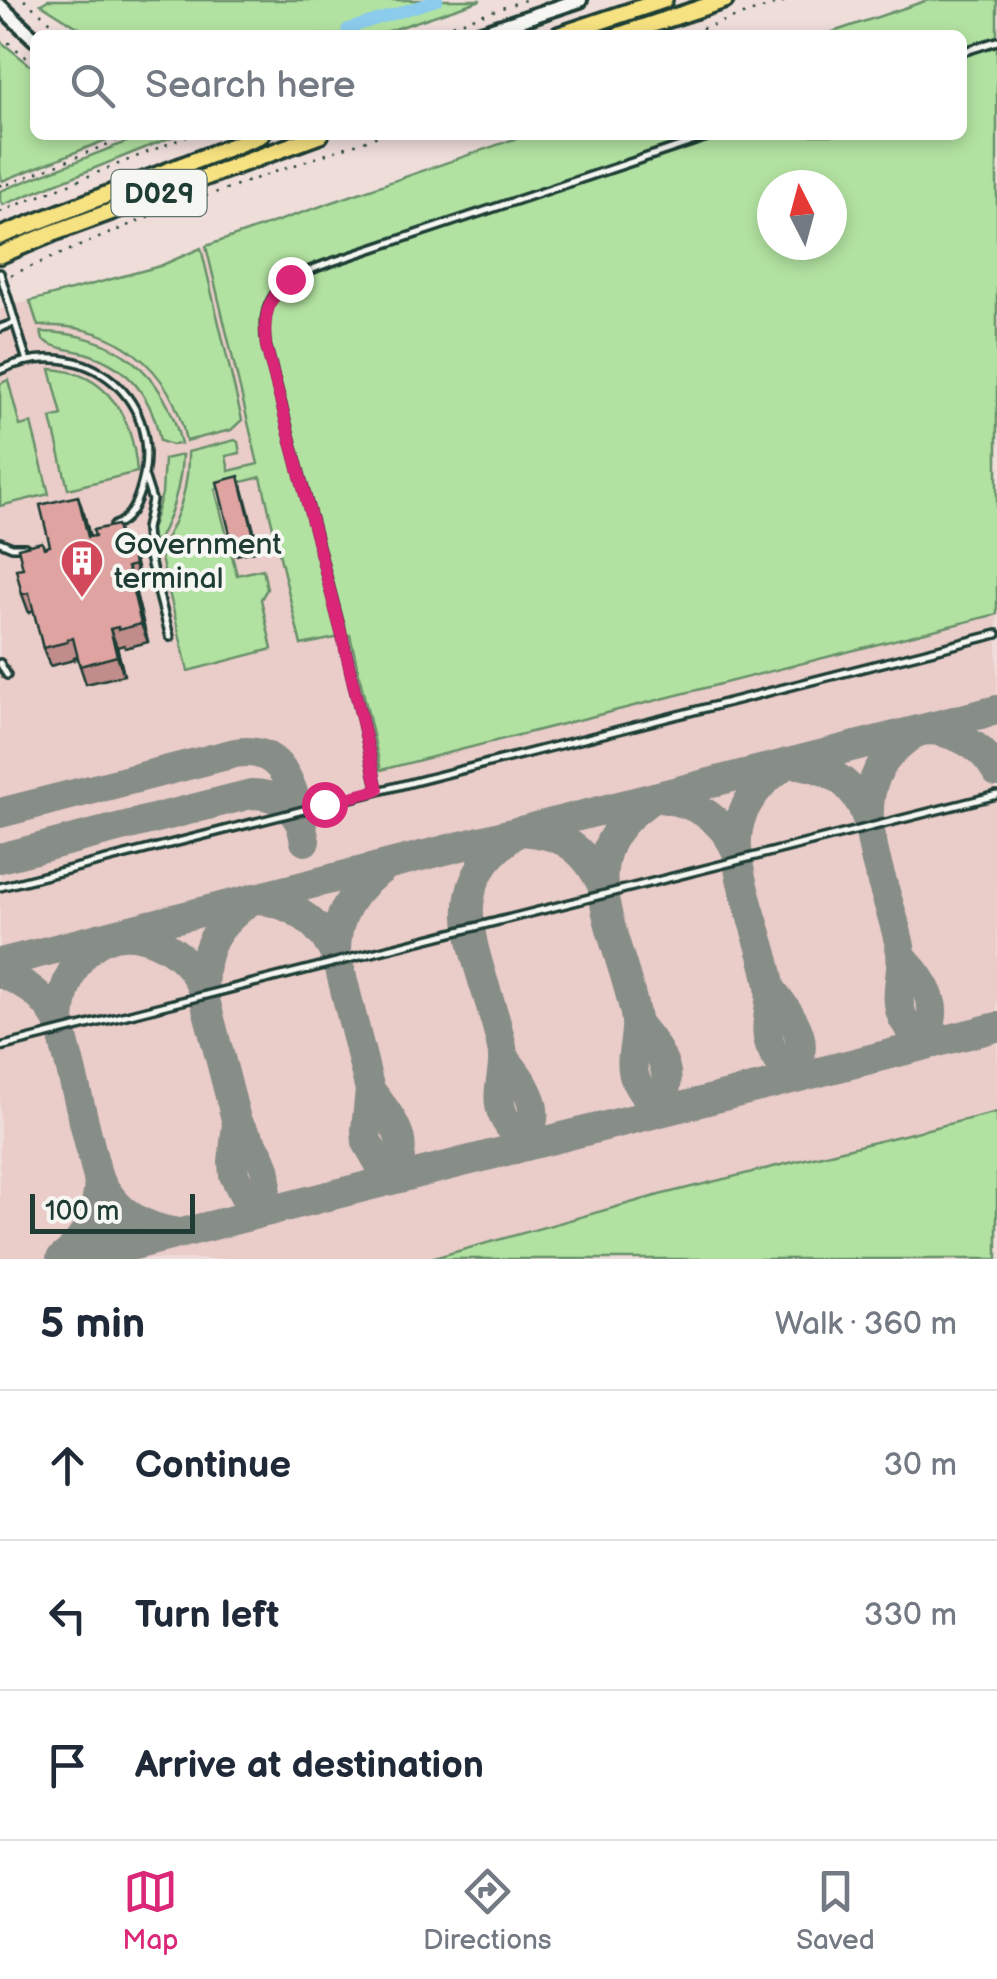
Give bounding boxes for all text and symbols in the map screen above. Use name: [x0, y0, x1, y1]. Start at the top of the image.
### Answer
search box: [30, 30, 967, 140]
icon: search: [65, 58, 120, 113]
text: Search here: [145, 63, 356, 108]
road number: D029: [112, 170, 206, 216]
north arrow: [757, 170, 847, 260]
route end: [268, 257, 314, 303]
place label: Government terminal: [114, 527, 282, 597]
building icon: Government terminal: [59, 538, 105, 599]
route start: [302, 782, 348, 828]
scale bar: [30, 1189, 195, 1234]
text: 100 m: [45, 1195, 119, 1228]
text: 5 min: [40, 1299, 145, 1350]
text: Walk · 360 m: [775, 1305, 957, 1344]
icon: ahead: [40, 1438, 95, 1493]
text: Continue: [135, 1443, 291, 1488]
text: 30 m: [883, 1446, 957, 1485]
icon: left: [40, 1588, 95, 1643]
text: Turn left: [135, 1593, 279, 1638]
text: 330 m: [864, 1596, 957, 1635]
icon: arrive: [40, 1738, 95, 1793]
text: Arrive at destination: [135, 1743, 484, 1788]
tab: Map: [122, 1864, 179, 1957]
tab: Directions: [423, 1864, 552, 1957]
tab: Saved: [796, 1864, 875, 1957]

